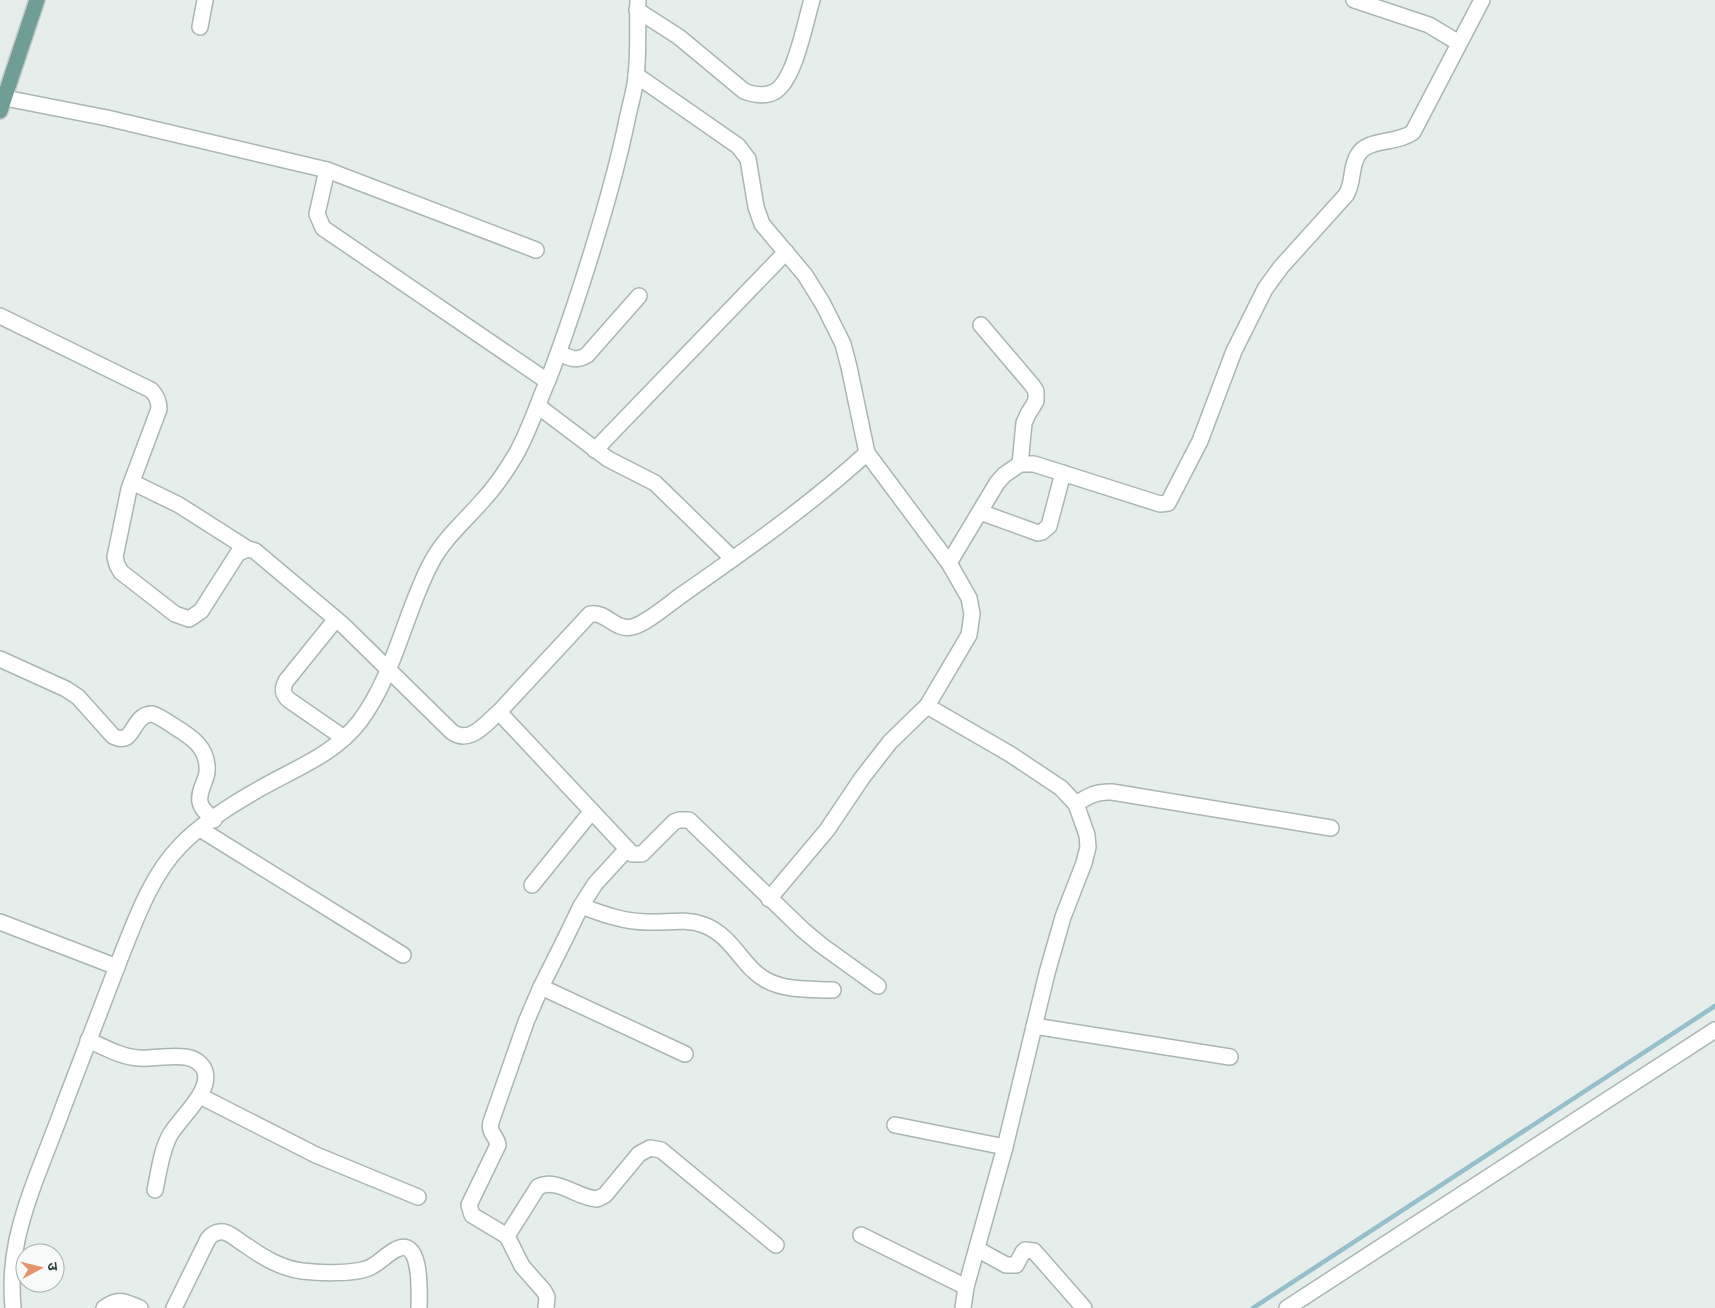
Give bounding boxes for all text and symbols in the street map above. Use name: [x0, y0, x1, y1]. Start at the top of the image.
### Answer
north arrow: [15, 1243, 65, 1293]
text: उ: [43, 1261, 63, 1272]

